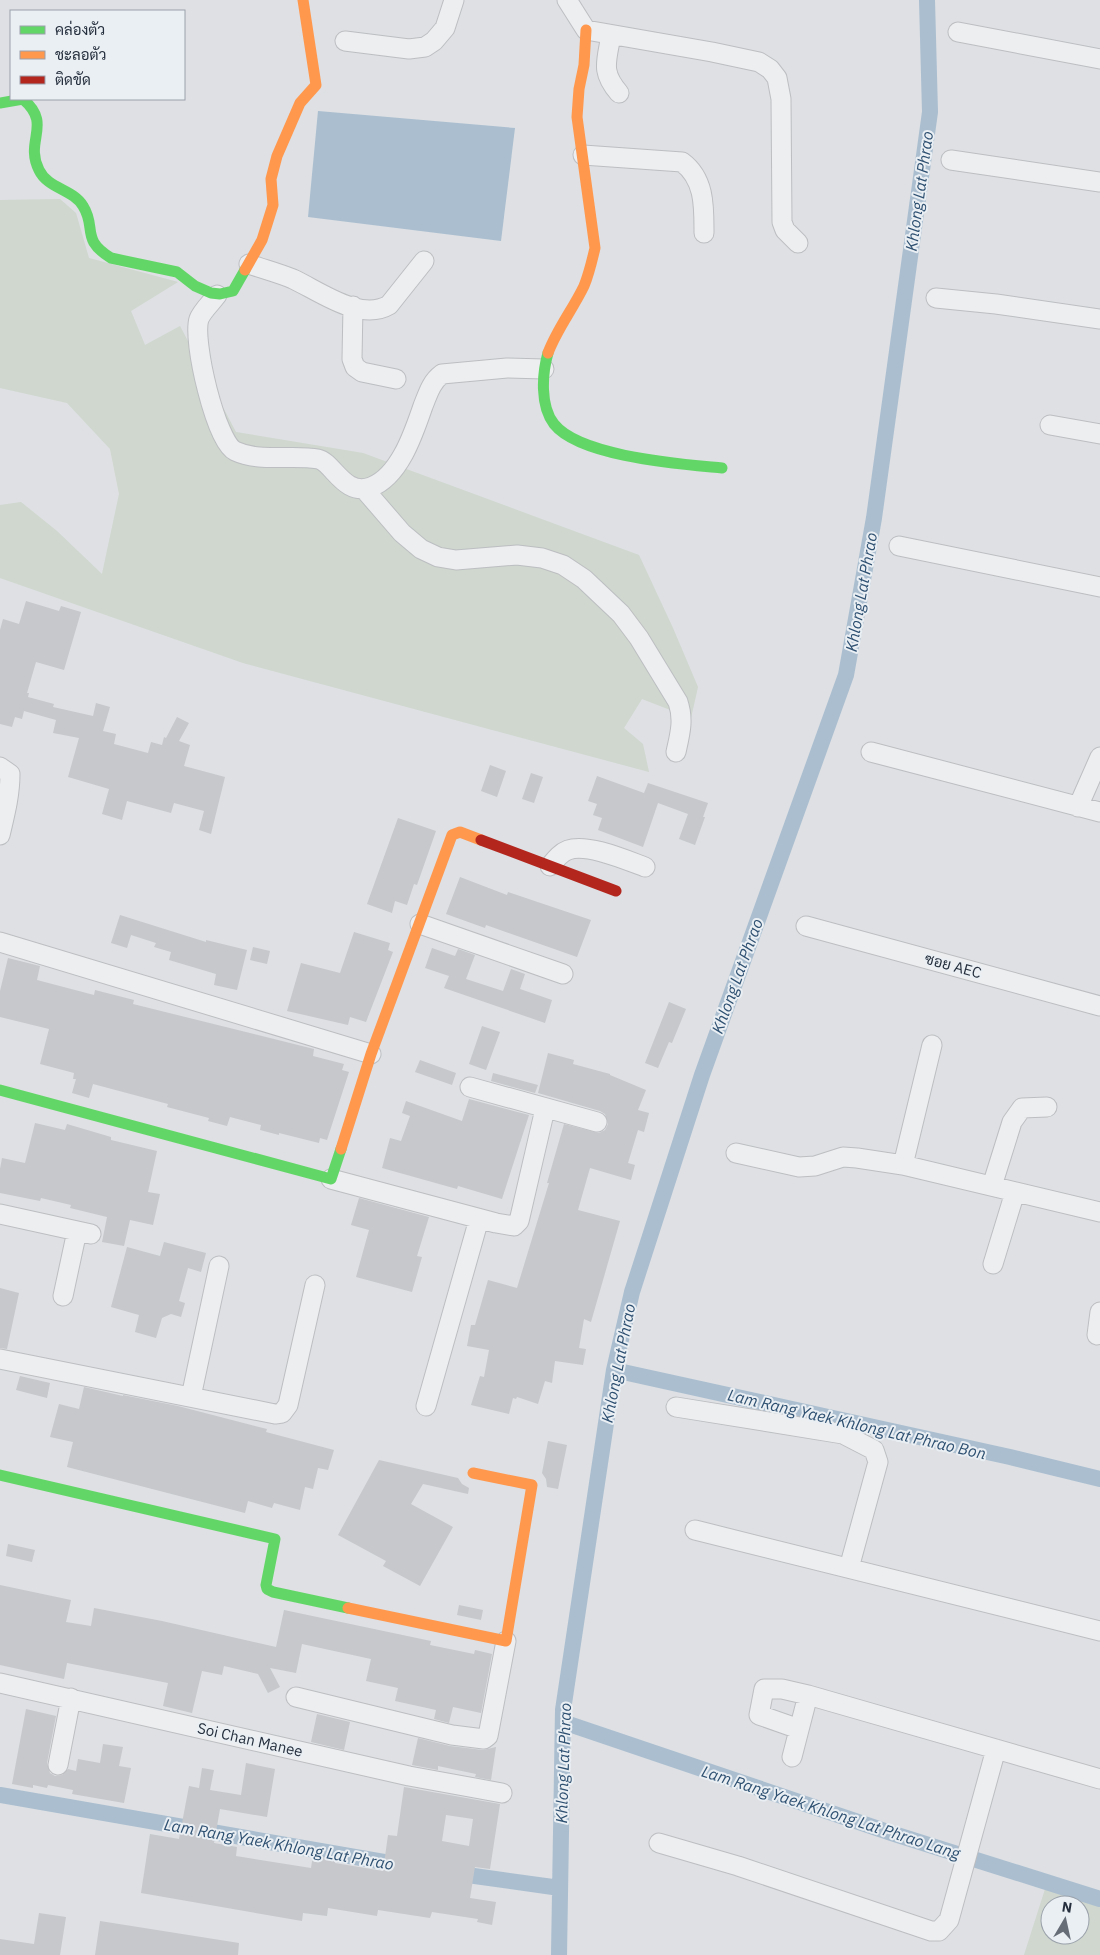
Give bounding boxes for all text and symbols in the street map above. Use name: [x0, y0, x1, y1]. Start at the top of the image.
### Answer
legend: [10, 10, 185, 100]
text: คล่องตัว: [55, 20, 105, 39]
text: ชะลอตัว: [55, 45, 106, 64]
text: ติดขัด: [55, 70, 91, 89]
water label: Khlong Lat Phrao: [901, 130, 937, 252]
water label: Khlong Lat Phrao: [841, 531, 881, 653]
water label: Khlong Lat Phrao: [707, 916, 767, 1036]
street label: ซอย AEC: [923, 949, 984, 982]
water label: Khlong Lat Phrao: [597, 1302, 639, 1424]
water label: Lam Rang Yaek Khlong Lat Phrao Bon: [726, 1385, 988, 1463]
water label: Khlong Lat Phrao: [551, 1702, 575, 1824]
street label: Soi Chan Manee: [196, 1718, 305, 1761]
water label: Lam Rang Yaek Khlong Lat Phrao Lang: [699, 1761, 964, 1864]
water label: Lam Rang Yaek Khlong Lat Phrao: [163, 1814, 396, 1874]
north arrow: [1040, 1895, 1090, 1945]
text: N: [1061, 1897, 1073, 1917]

